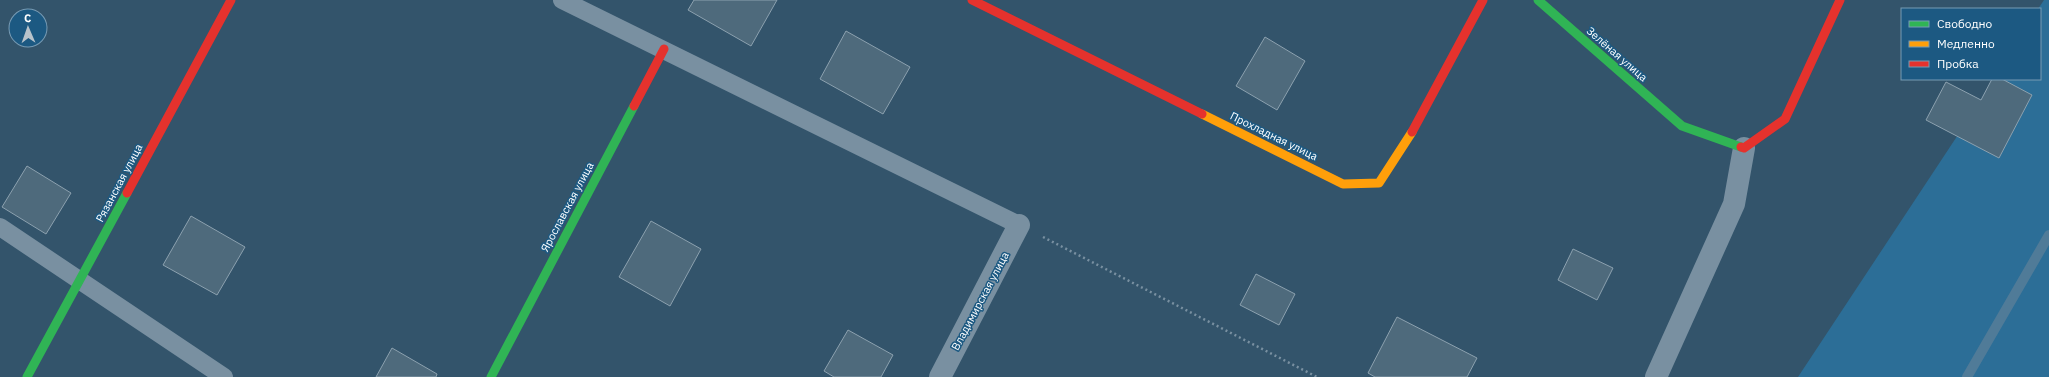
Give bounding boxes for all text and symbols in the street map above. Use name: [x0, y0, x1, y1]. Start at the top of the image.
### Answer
north arrow: [8, 8, 48, 48]
legend: [1901, 8, 2041, 80]
text: С: [24, 11, 31, 25]
text: Свободно: [1937, 16, 1993, 31]
street label: Зелёная улица: [1584, 24, 1650, 84]
text: Медленно: [1937, 36, 1995, 51]
text: Пробка: [1937, 56, 1979, 71]
street label: Прохладная улица: [1228, 109, 1320, 163]
street label: Рязанская улица: [93, 141, 146, 225]
street label: Ярославская улица: [537, 160, 597, 254]
street label: Владимирская улица: [948, 249, 1012, 353]

